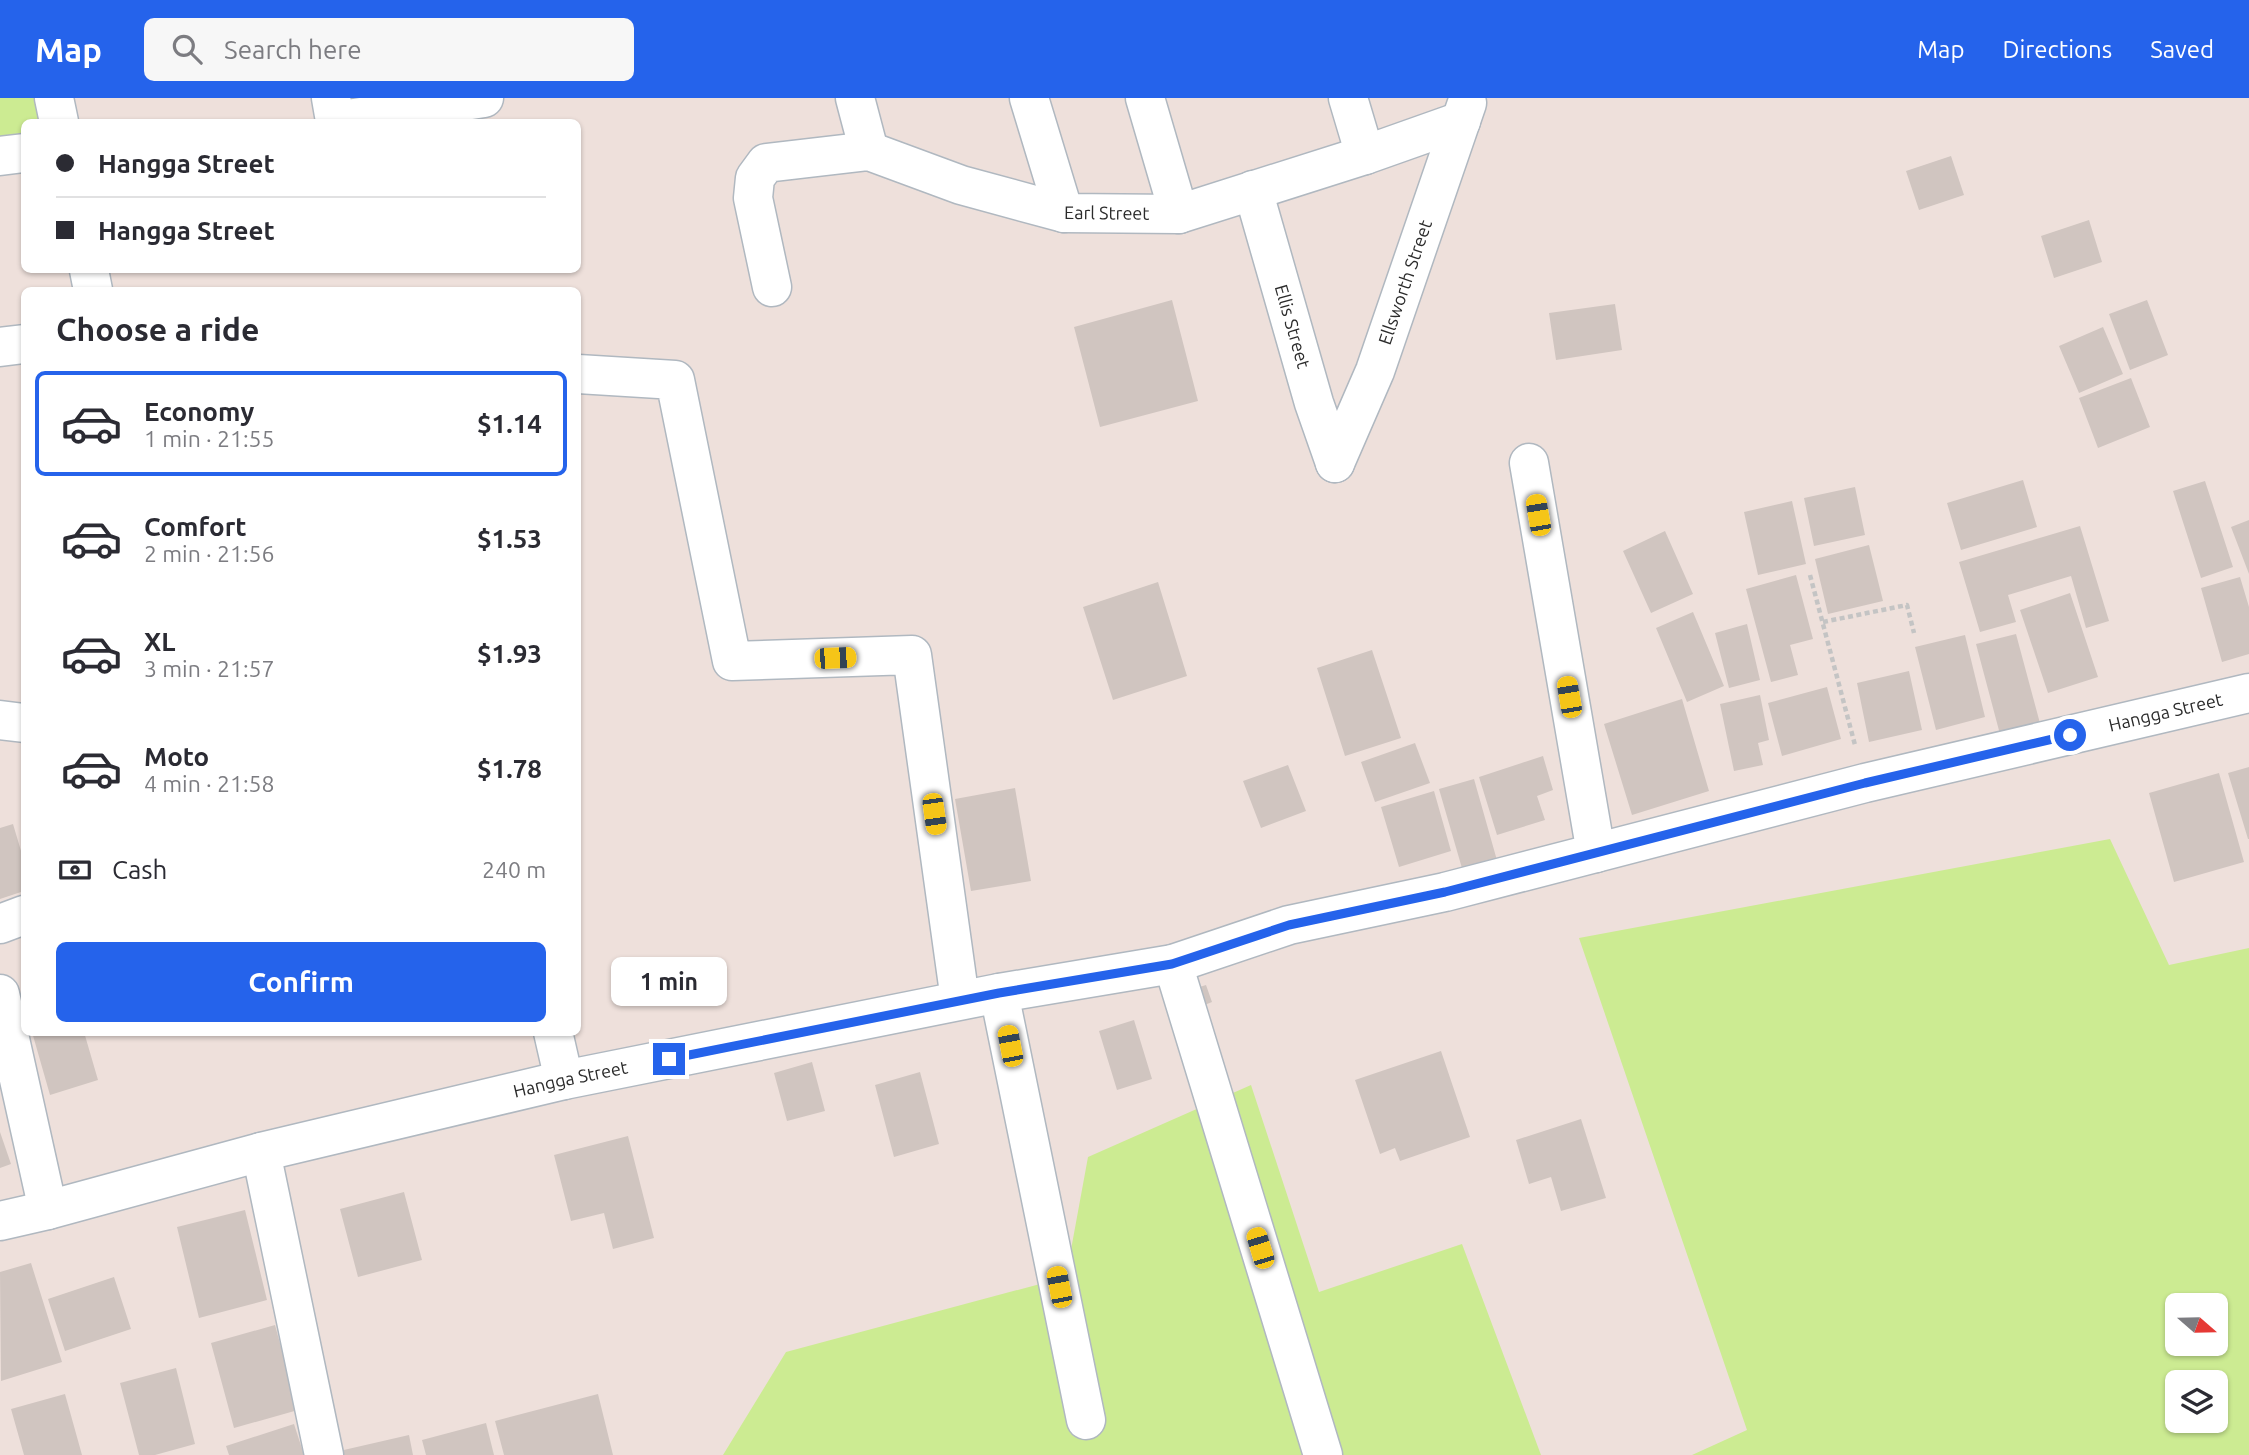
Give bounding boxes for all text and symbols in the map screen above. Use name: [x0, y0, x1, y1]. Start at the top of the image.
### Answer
search box: [144, 18, 634, 81]
icon: search: [168, 30, 206, 68]
text: Map: [35, 31, 102, 68]
text: Search here: [224, 35, 362, 64]
text: Map: [1917, 36, 1964, 63]
text: Directions: [2002, 36, 2112, 63]
text: Saved: [2150, 36, 2214, 63]
text: Hangga Street: [98, 149, 275, 178]
street label: Earl Street: [1064, 202, 1150, 223]
text: Hangga Street: [98, 216, 275, 245]
street label: Ellsworth Street: [1374, 217, 1435, 347]
street label: Ellis Street: [1272, 282, 1315, 370]
text: Choose a ride: [56, 311, 259, 347]
icon: car: [60, 392, 123, 455]
text: Economy: [144, 397, 254, 426]
text: $1.14: [477, 409, 542, 438]
text: 1 min · 21:55: [144, 426, 275, 451]
car: [1525, 492, 1552, 538]
icon: car: [60, 507, 123, 570]
text: Comfort: [144, 512, 247, 541]
text: $1.53: [477, 524, 542, 553]
text: 2 min · 21:56: [144, 541, 275, 566]
icon: car: [60, 622, 123, 685]
text: XL: [144, 627, 175, 656]
text: $1.93: [477, 639, 542, 668]
car: [814, 647, 857, 669]
text: 3 min · 21:57: [144, 656, 275, 681]
car: [1556, 674, 1583, 720]
street label: Hangga Street: [2106, 689, 2224, 735]
route start: [2054, 719, 2086, 751]
icon: car: [60, 737, 123, 800]
text: Moto: [144, 742, 209, 771]
text: $1.78: [477, 754, 542, 783]
text: 4 min · 21:58: [144, 771, 275, 796]
car: [921, 792, 948, 836]
icon: cash: [56, 851, 94, 889]
text: Cash: [112, 855, 167, 884]
text: 240 m: [482, 857, 546, 882]
button: Confirm: [56, 942, 546, 1022]
callout: 1 min: [611, 958, 727, 1006]
text: 1 min: [640, 969, 698, 994]
car: [996, 1023, 1025, 1069]
route end: [653, 1043, 685, 1075]
street label: Hangga Street: [511, 1057, 629, 1101]
car: [1244, 1225, 1277, 1271]
car: [1045, 1264, 1074, 1310]
north arrow: [2165, 1293, 2228, 1356]
map controls: [2165, 1293, 2228, 1433]
button: layers: [2165, 1370, 2228, 1433]

